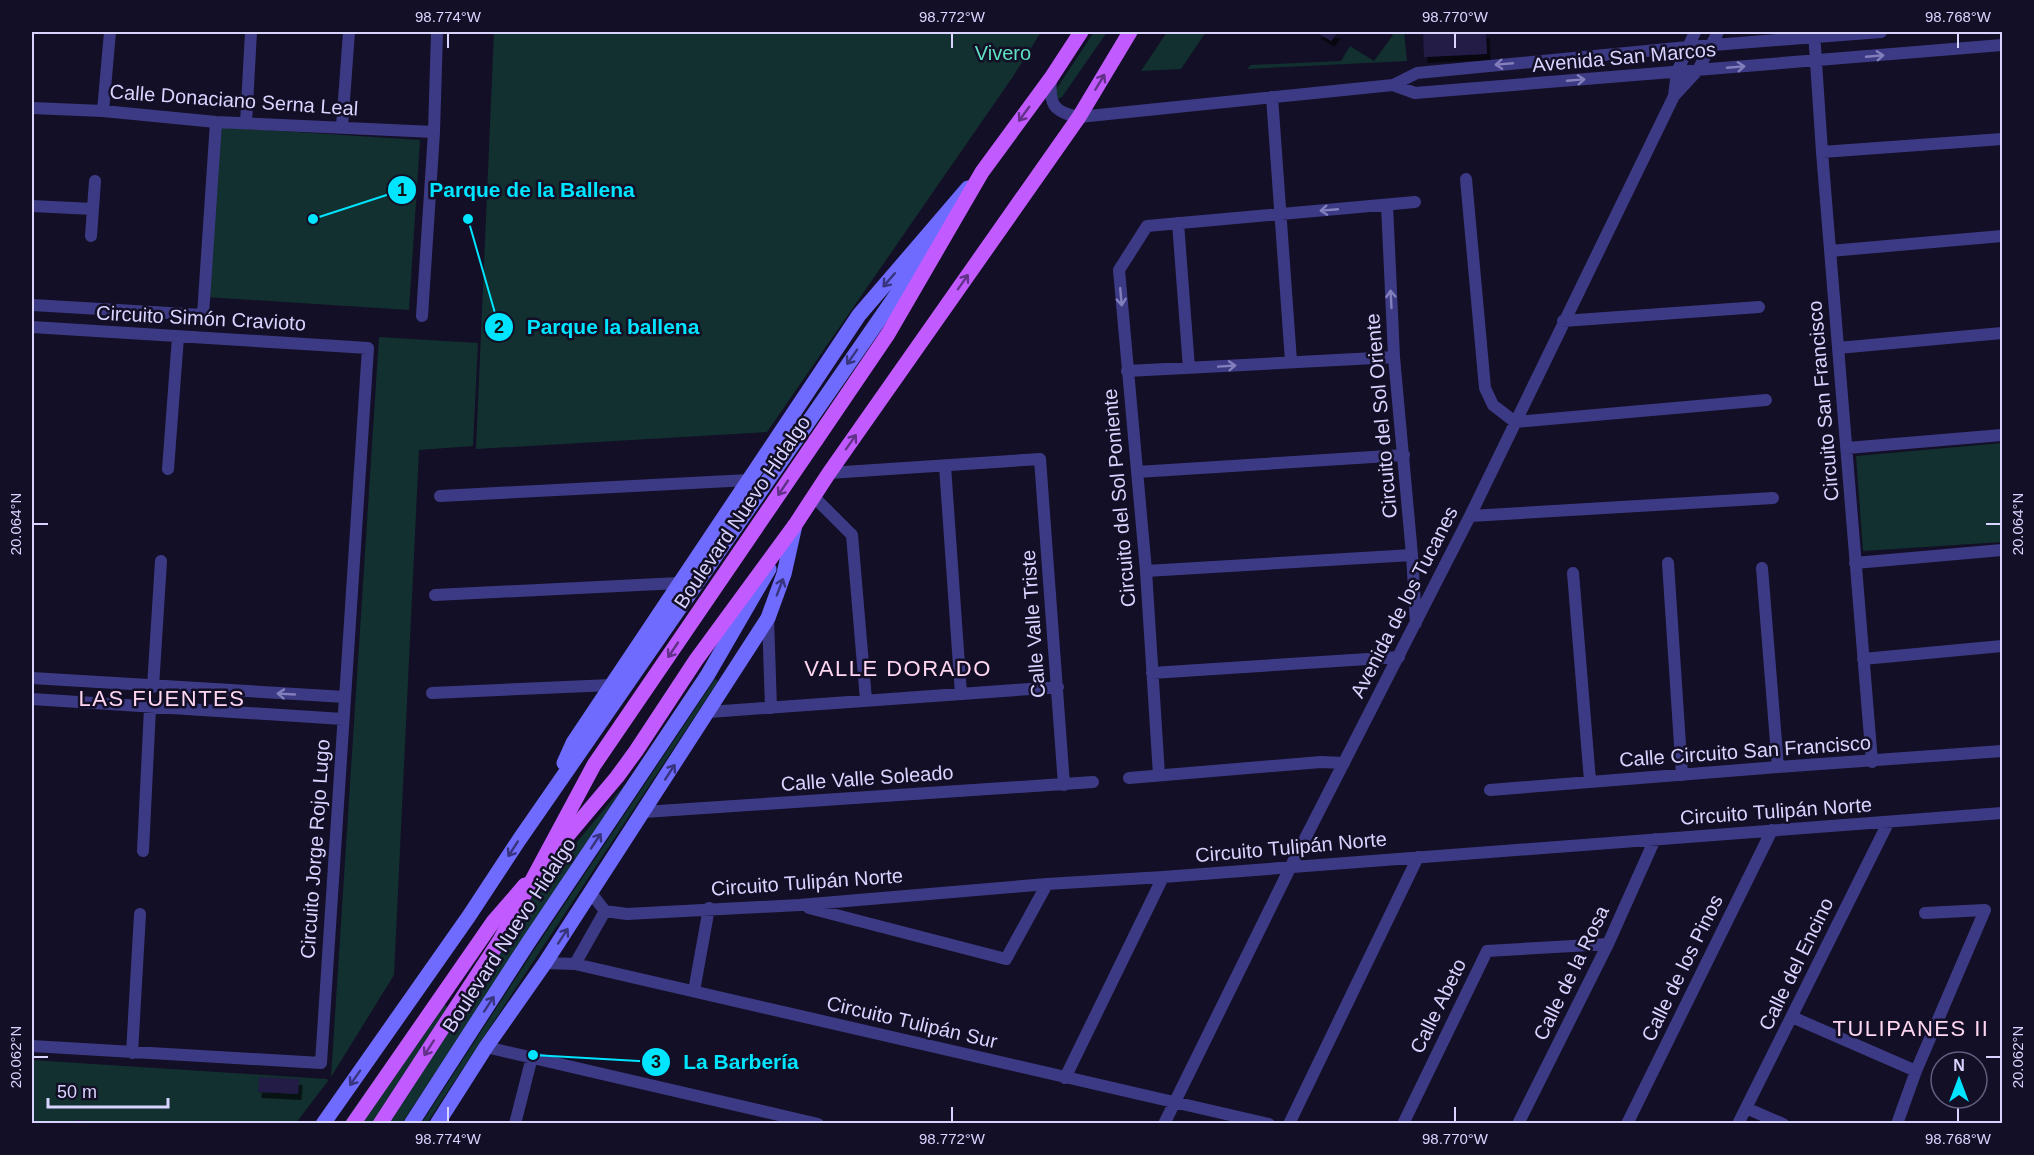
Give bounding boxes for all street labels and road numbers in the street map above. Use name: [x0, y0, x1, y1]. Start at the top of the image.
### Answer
street label: Avenida San Marcos: [1531, 38, 1717, 76]
street label: Calle Donaciano Serna Leal: [109, 80, 359, 120]
street label: Circuito San Francisco: [1803, 300, 1843, 502]
street label: Circuito Simón Cravioto: [96, 302, 306, 334]
street label: Circuito del Sol Oriente: [1361, 313, 1401, 519]
street label: Circuito del Sol Poniente: [1098, 388, 1140, 608]
street label: Boulevard Nuevo Hidalgo: [669, 412, 815, 612]
street label: Avenida de los Tucanes: [1346, 503, 1462, 701]
street label: Calle Valle Triste: [1017, 549, 1049, 699]
street label: Calle Circuito San Francisco: [1618, 731, 1872, 771]
street label: Circuito Jorge Rojo Lugo: [296, 738, 334, 960]
street label: Calle Valle Soleado: [780, 761, 954, 795]
street label: Circuito Tulipán Norte: [1679, 793, 1873, 829]
street label: Circuito Tulipán Norte: [1194, 828, 1388, 866]
street label: Boulevard Nuevo Hidalgo: [438, 834, 580, 1036]
street label: Circuito Tulipán Norte: [710, 864, 904, 900]
street label: Calle de los Pinos: [1637, 891, 1727, 1045]
street label: Calle del Encino: [1754, 894, 1838, 1034]
street label: Calle de la Rosa: [1529, 901, 1613, 1044]
street label: Calle Abeto: [1406, 955, 1470, 1057]
street label: Circuito Tulipán Sur: [824, 992, 1000, 1052]

